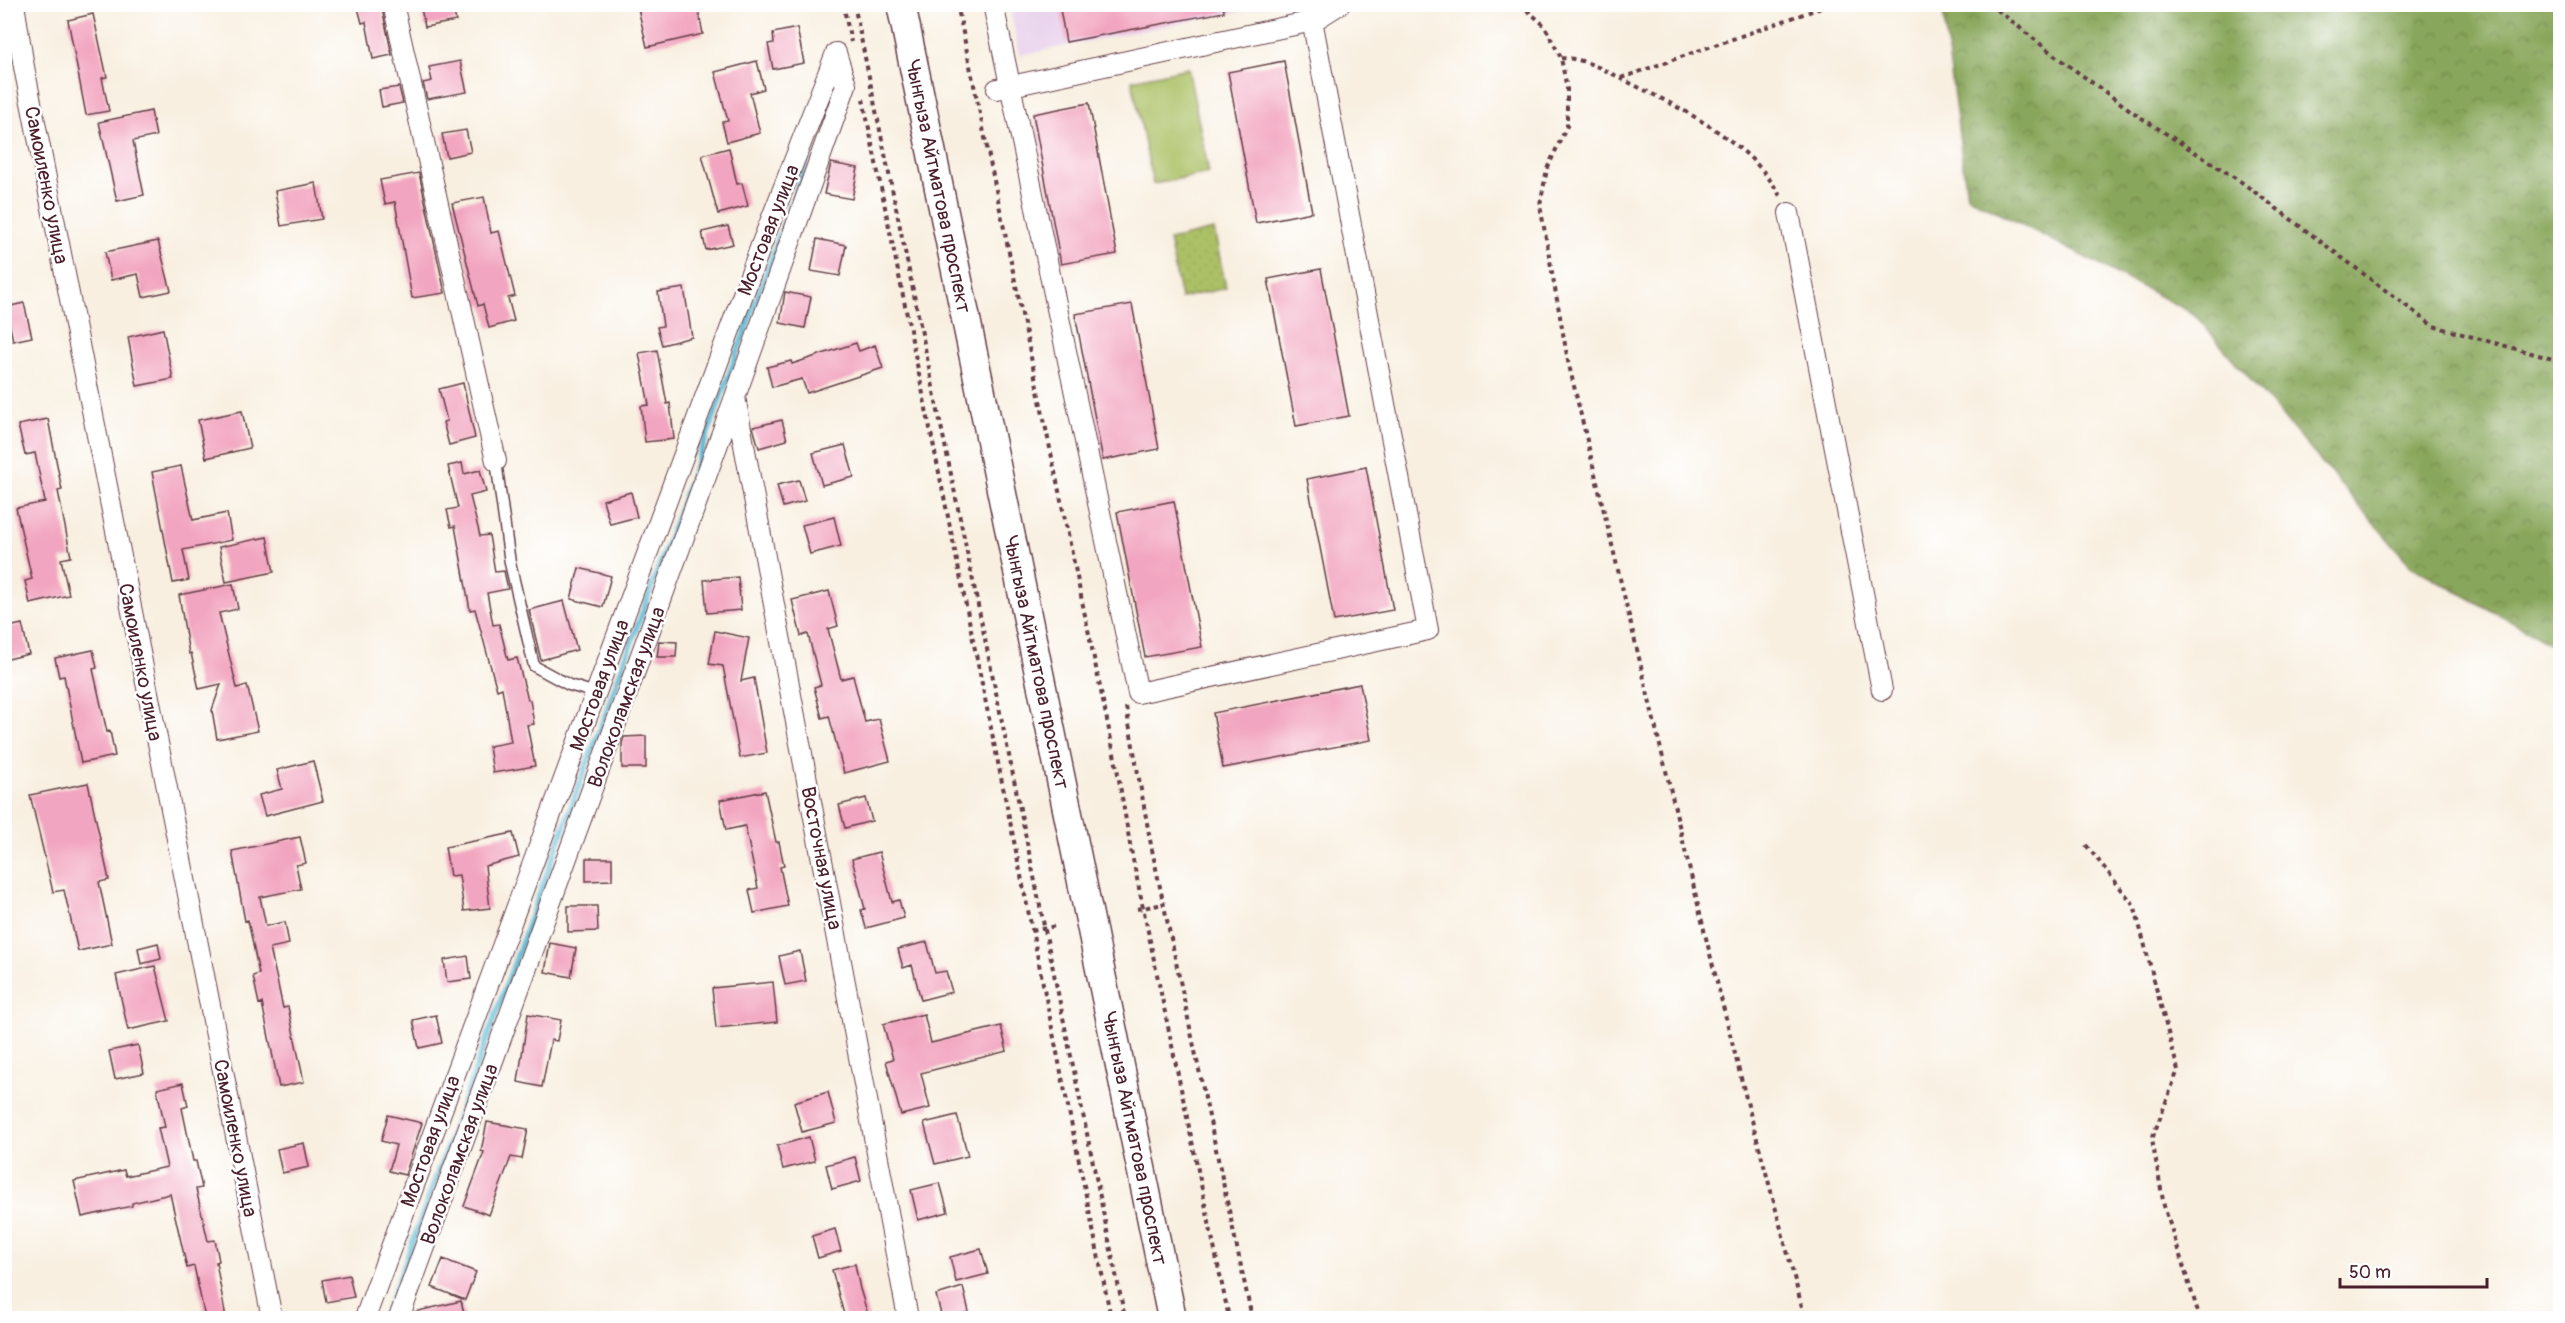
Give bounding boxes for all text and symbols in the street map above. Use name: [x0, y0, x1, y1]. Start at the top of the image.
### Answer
street label: Чынгыза Айтматова проспект: [900, 57, 976, 315]
street label: Самоиленко улица: [19, 104, 74, 266]
street label: Мостовая улица: [732, 161, 805, 299]
street label: Чынгыза Айтматова проспект: [998, 533, 1075, 791]
street label: Самоиленко улица: [113, 581, 168, 743]
street label: Волоколамская улица: [582, 603, 671, 791]
street label: Мостовая улица: [564, 616, 635, 754]
street label: Восточная улица: [795, 784, 848, 932]
street label: Чынгыза Айтматова проспект: [1096, 1009, 1173, 1267]
street label: Самоиленко улица: [208, 1057, 263, 1219]
street label: Волоколамская улица: [415, 1060, 504, 1248]
street label: Мостовая улица: [395, 1072, 466, 1210]
scale bar: [2340, 1251, 2487, 1289]
text: 50 m: [2349, 1261, 2391, 1284]

